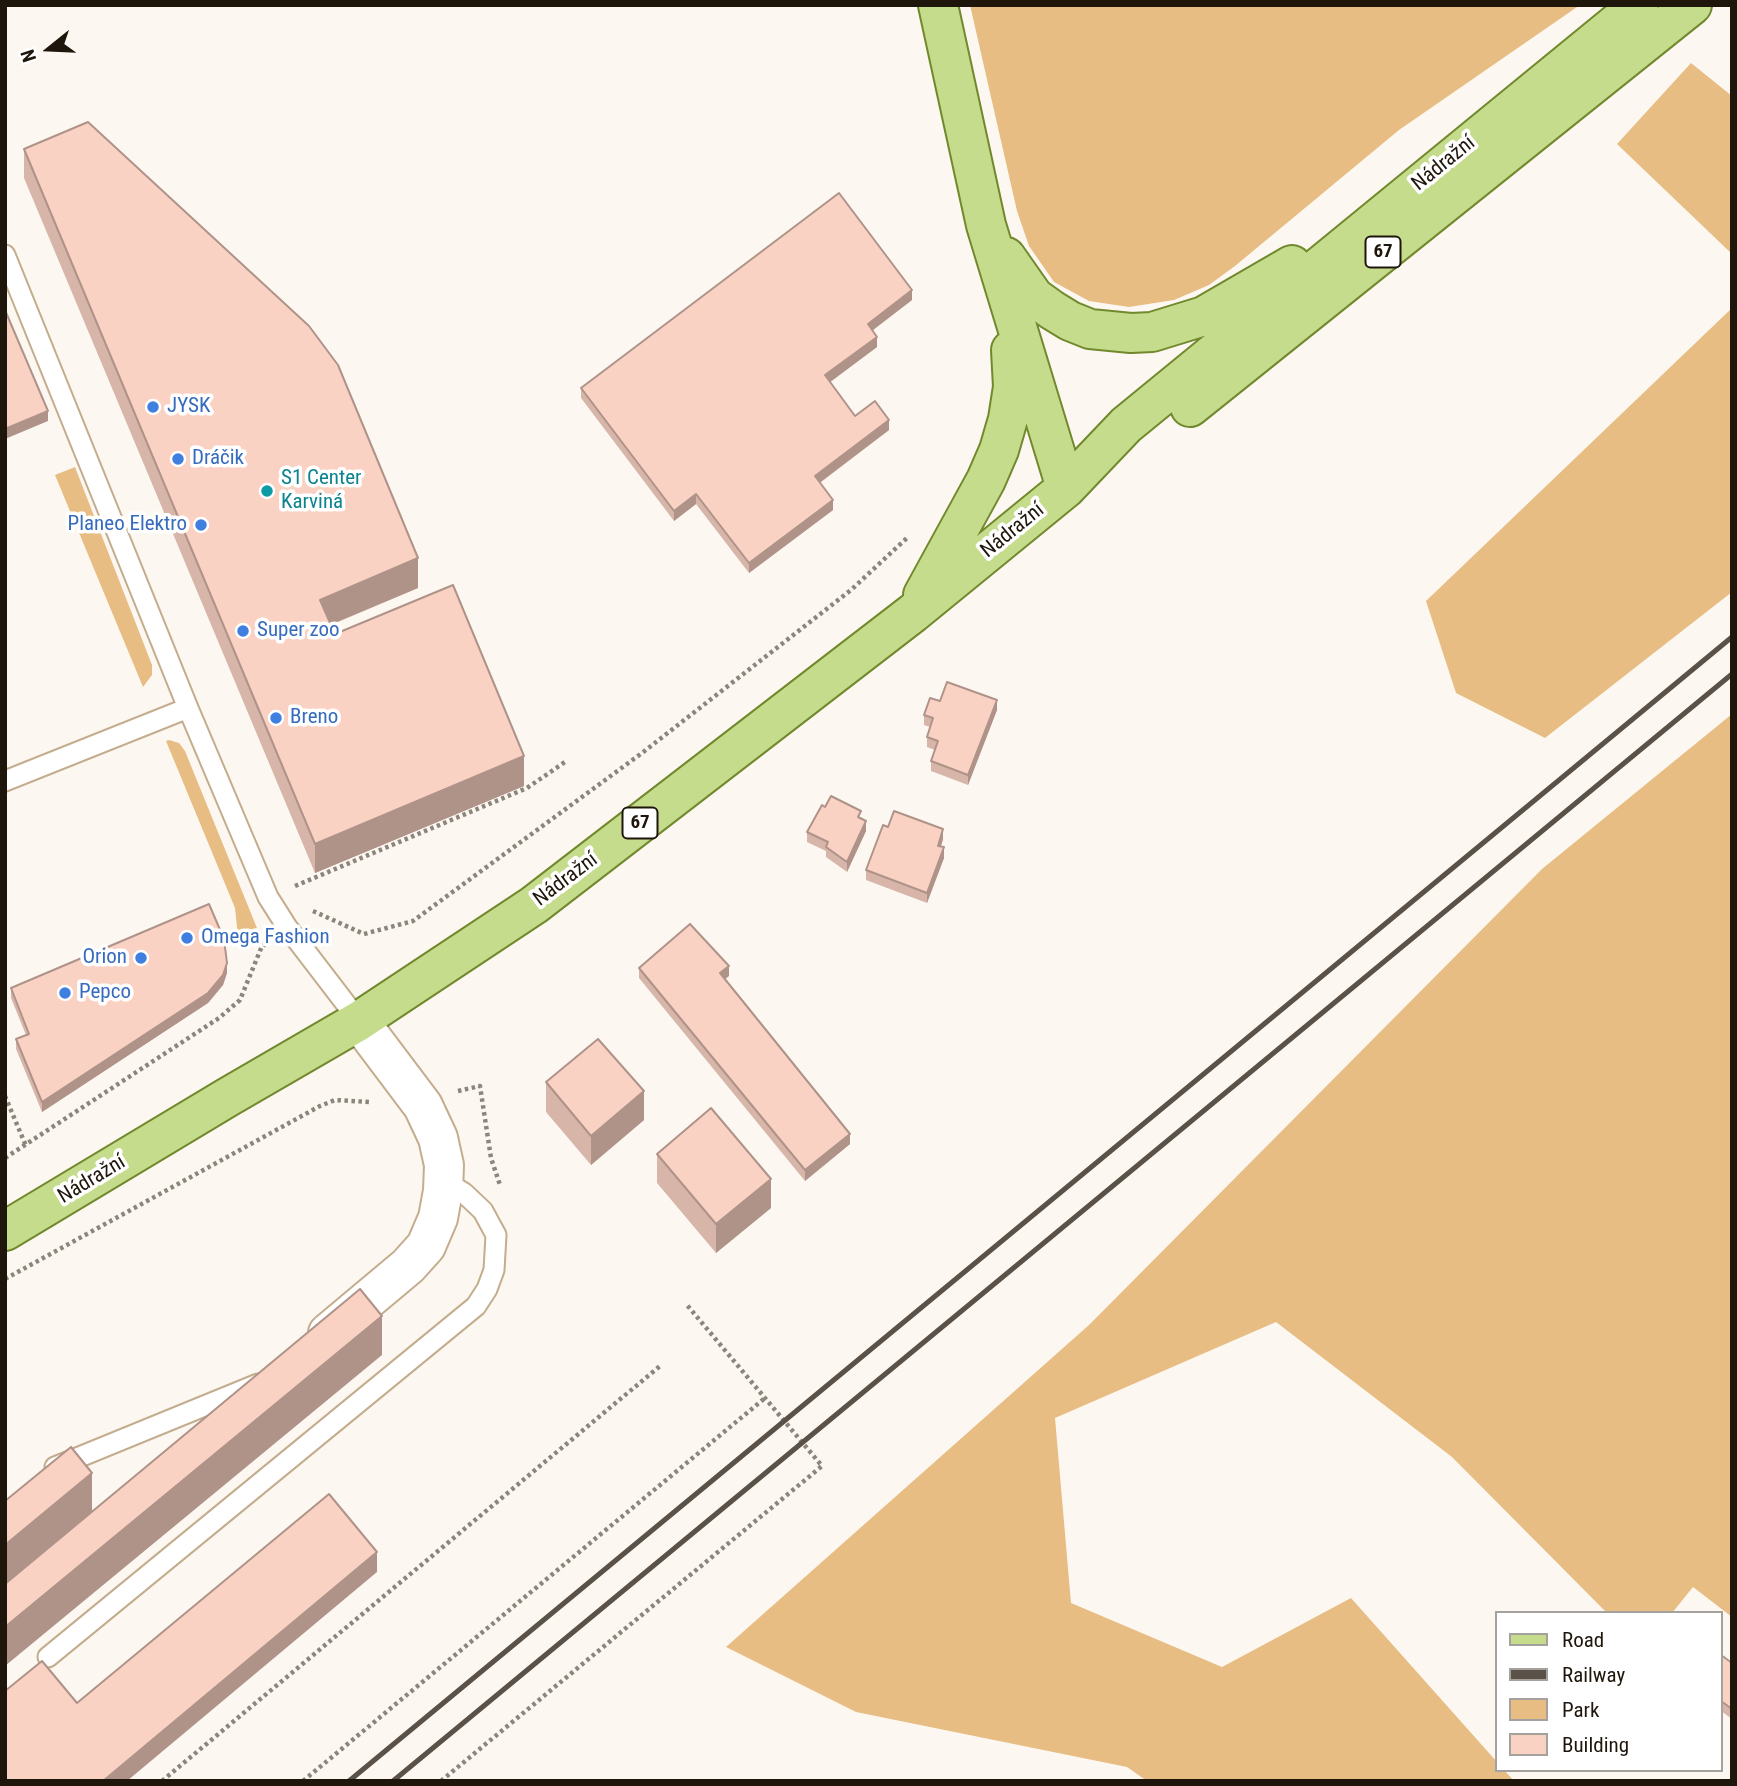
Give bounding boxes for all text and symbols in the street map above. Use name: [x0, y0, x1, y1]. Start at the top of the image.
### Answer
north arrow: [14, 14, 84, 84]
text: N: [16, 47, 41, 65]
street label: Nádražní: [1407, 131, 1481, 197]
road number: 67: [1366, 236, 1400, 268]
place label: JYSK: [167, 394, 210, 420]
marker: JYSK: [145, 399, 161, 415]
place label: Dráčik: [192, 446, 244, 472]
marker: Dráčik: [170, 451, 186, 467]
place label: S1 Center Karviná: [281, 466, 361, 516]
marker: S1 Center Karviná: [259, 483, 275, 499]
street label: Nádražní: [976, 498, 1050, 564]
place label: Planeo Elektro: [68, 512, 187, 538]
marker: Planeo Elektro: [193, 517, 209, 533]
place label: Super zoo: [257, 618, 340, 644]
marker: Super zoo: [235, 623, 251, 639]
place label: Breno: [290, 705, 338, 731]
marker: Breno: [268, 710, 284, 726]
road number: 67: [622, 808, 658, 838]
street label: Nádražní: [529, 848, 603, 912]
place label: Omega Fashion: [201, 925, 330, 951]
marker: Omega Fashion: [179, 930, 195, 946]
place label: Orion: [82, 945, 127, 971]
marker: Orion: [133, 950, 149, 966]
place label: Pepco: [79, 980, 131, 1006]
marker: Pepco: [57, 985, 73, 1001]
street label: Nádražní: [54, 1150, 130, 1210]
legend: [1496, 1611, 1723, 1772]
text: Road: [1562, 1628, 1604, 1652]
text: Railway: [1562, 1663, 1625, 1687]
text: Park: [1562, 1698, 1599, 1722]
text: Building: [1562, 1733, 1629, 1757]

